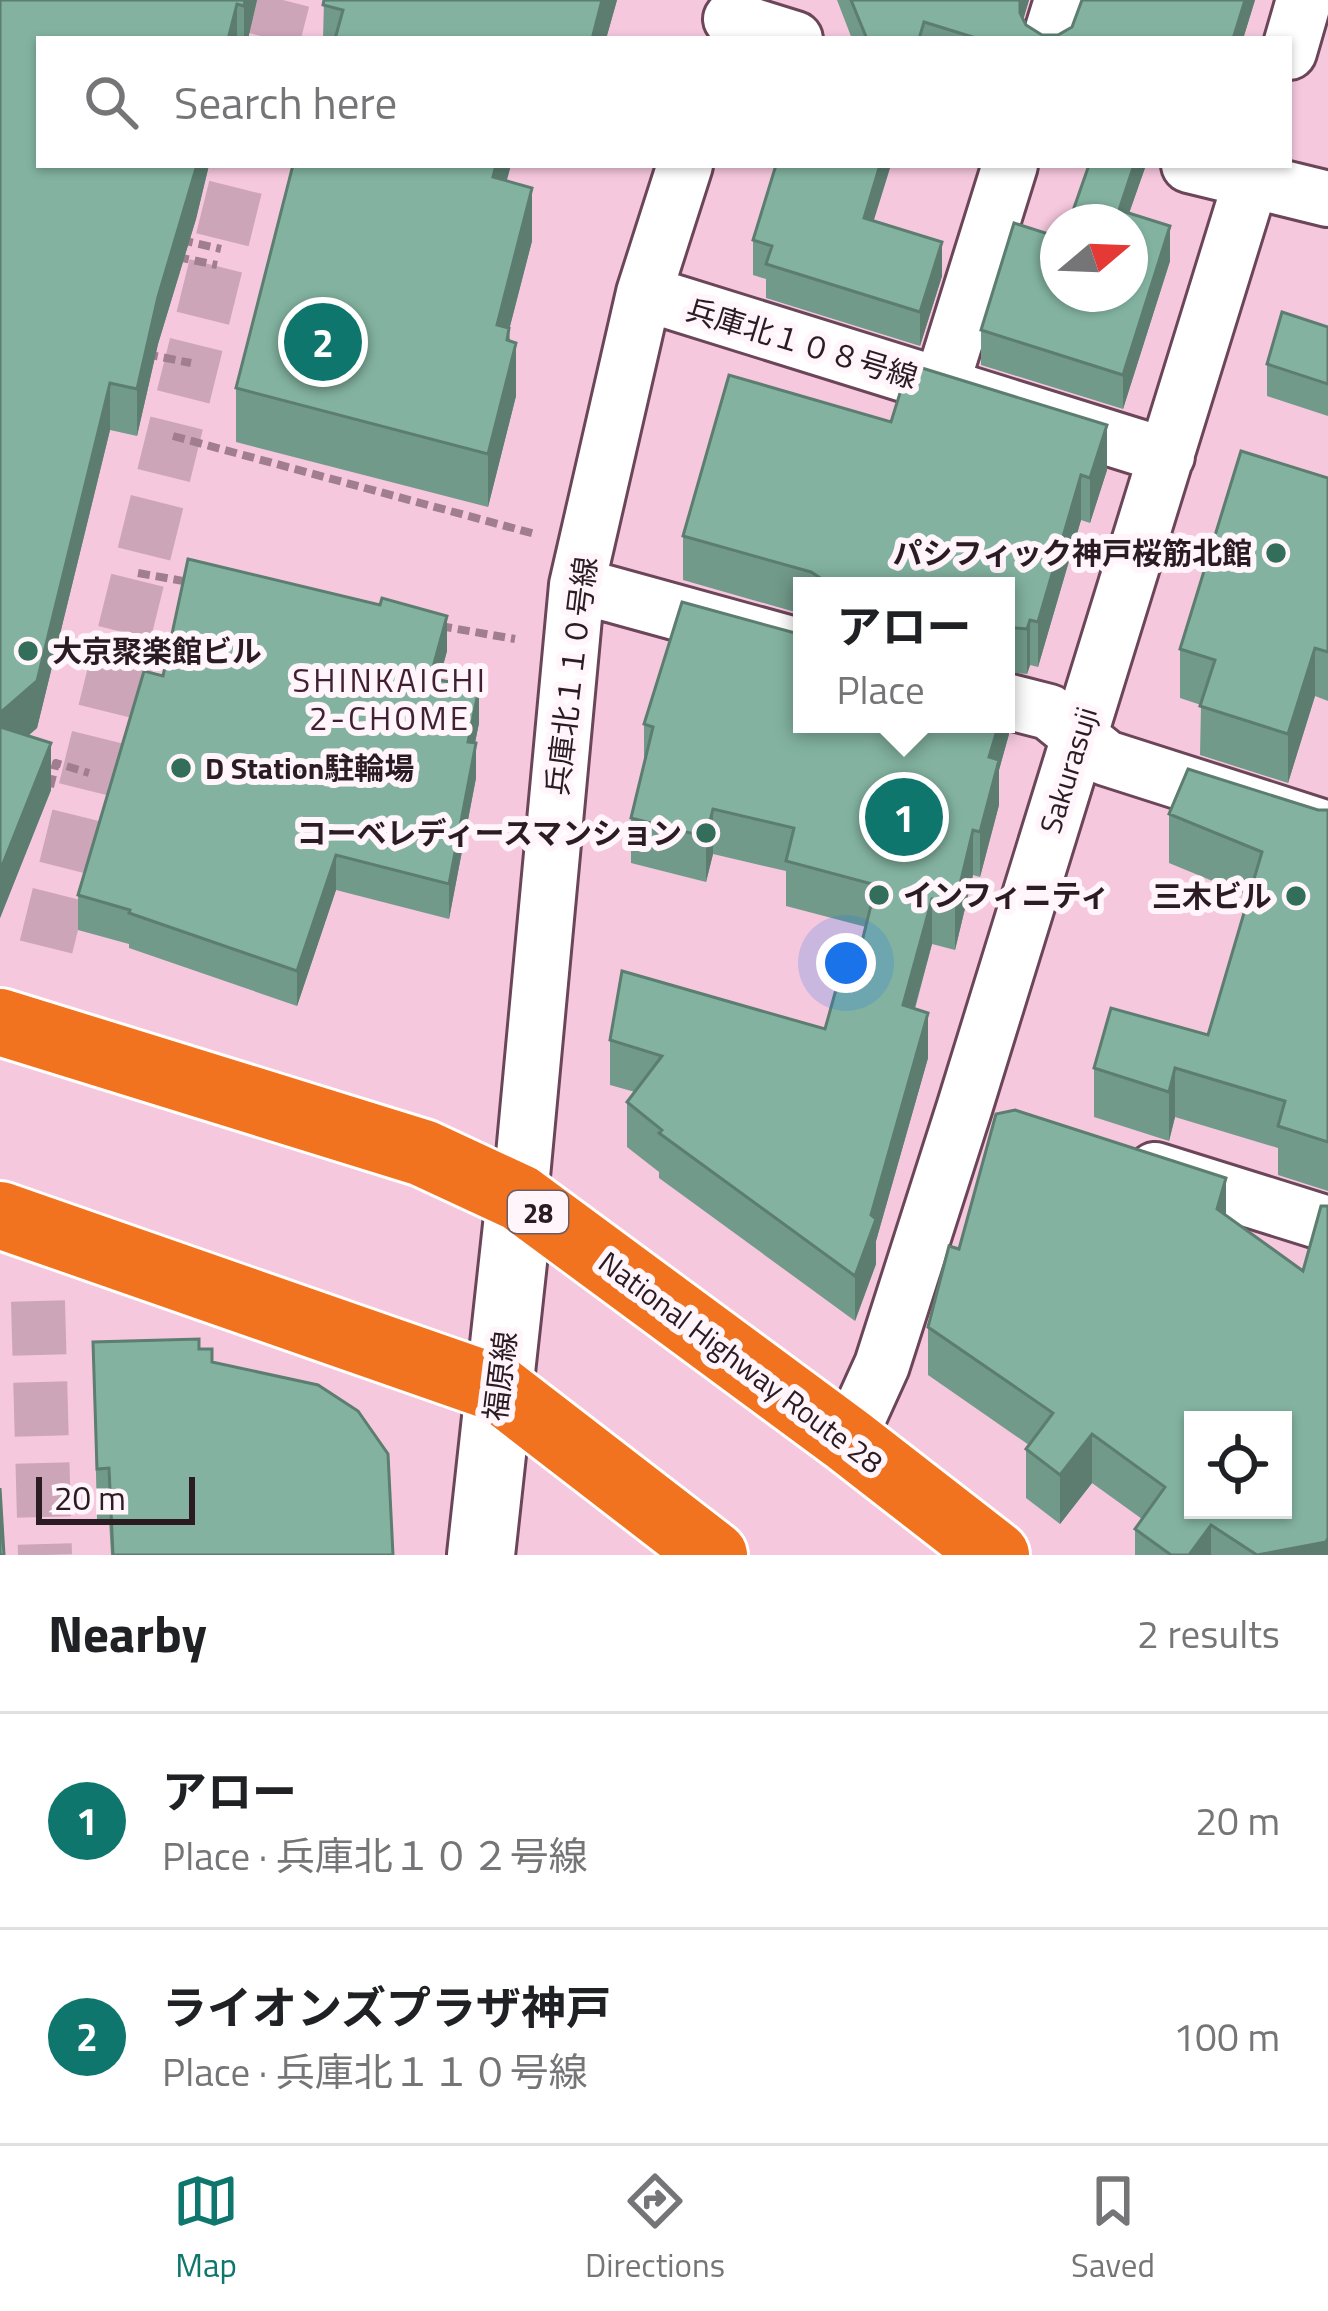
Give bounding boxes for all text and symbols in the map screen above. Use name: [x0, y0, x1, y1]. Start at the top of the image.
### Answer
search box: [36, 36, 1292, 168]
text: Search here: [174, 68, 397, 136]
icon: search: [78, 69, 144, 135]
north arrow: [1040, 204, 1148, 312]
street label: 兵庫北１０８号線: [681, 286, 923, 400]
pin: 2: [284, 297, 362, 387]
place label: パシフィック神戸桜筋北館: [893, 530, 1252, 576]
marker: パシフィック神戸桜筋北館: [1263, 540, 1289, 566]
street label: 兵庫北１１０号線: [534, 554, 608, 798]
popup: [793, 577, 1015, 733]
text: アロー: [836, 592, 972, 660]
place label: 大京聚楽館ビル: [52, 628, 262, 674]
marker: 大京聚楽館ビル: [15, 638, 41, 664]
district label: SHINKAICHI 2-CHOME: [292, 655, 488, 743]
text: Place: [836, 660, 925, 719]
street label: Sakurasuji: [1027, 701, 1109, 839]
place label: D Station駐輪場: [205, 745, 414, 791]
marker: D Station駐輪場: [168, 755, 194, 781]
pin: 1: [865, 772, 943, 862]
place label: コーベレディースマンション: [297, 810, 682, 856]
marker: コーベレディースマンション: [693, 820, 719, 846]
place label: インフィニティ: [903, 872, 1110, 918]
place label: 三木ビル: [1152, 873, 1272, 919]
marker: インフィニティ: [866, 882, 892, 908]
marker: 三木ビル: [1283, 883, 1309, 909]
your location: [816, 933, 876, 993]
road number: 28: [508, 1191, 568, 1233]
street label: National Highway Route 28: [589, 1240, 893, 1484]
street label: 福原線: [472, 1329, 528, 1423]
map controls: [1184, 1411, 1292, 1519]
button: locate: [1184, 1411, 1292, 1519]
scale bar: [36, 1471, 195, 1524]
text: 20 m: [54, 1473, 126, 1523]
text: Nearby: [48, 1594, 207, 1672]
text: 2 results: [1137, 1604, 1280, 1663]
text: アロー: [162, 1757, 297, 1825]
text: 1: [76, 1791, 98, 1850]
text: 20 m: [1195, 1791, 1280, 1850]
text: Place · 兵庫北１０２号線: [162, 1826, 588, 1885]
text: ライオンズプラザ神戸: [162, 1973, 611, 2041]
text: 2: [76, 2007, 98, 2066]
text: 100 m: [1173, 2007, 1280, 2066]
text: Place · 兵庫北１１０号線: [162, 2042, 588, 2101]
tab: Map: [173, 2168, 239, 2290]
tab: Directions: [585, 2168, 725, 2290]
tab: Saved: [1071, 2168, 1155, 2290]

